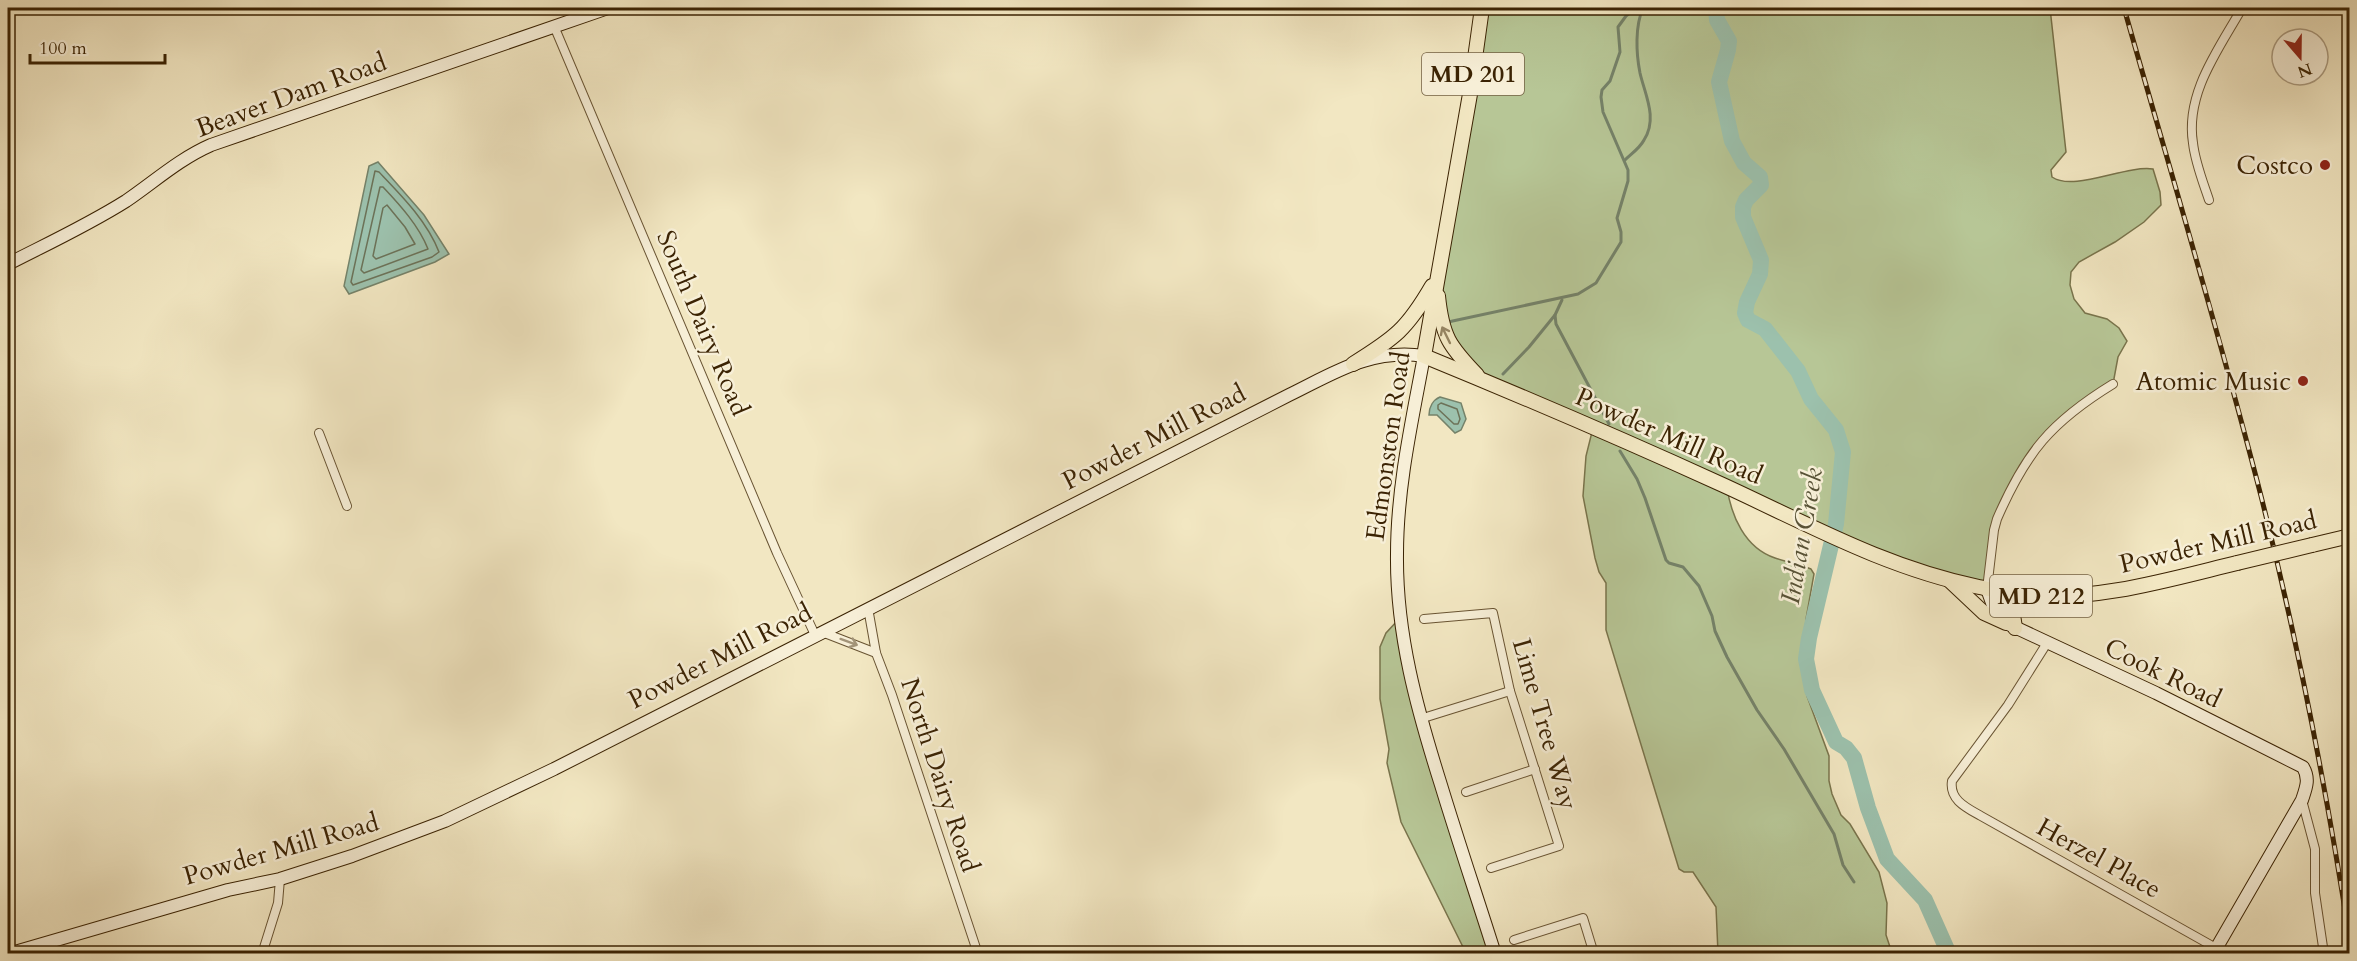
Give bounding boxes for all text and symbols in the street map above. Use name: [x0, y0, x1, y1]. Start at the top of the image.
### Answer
scale bar: [30, 27, 165, 65]
north arrow: [2270, 27, 2330, 87]
text: 100 m: [39, 36, 87, 61]
street label: Beaver Dam Road: [191, 44, 391, 146]
road number: MD 201: [1422, 53, 1524, 95]
text: N: [2294, 57, 2315, 83]
place label: Costco: [2236, 148, 2313, 183]
marker: Costco: [2318, 158, 2332, 172]
street label: South Dairy Road: [648, 225, 758, 421]
one-way arrow: [1440, 326, 1452, 344]
street label: Edmonston Road: [1357, 349, 1419, 543]
place label: Atomic Music: [2135, 364, 2291, 399]
marker: Atomic Music: [2296, 374, 2310, 388]
street label: Powder Mill Road: [1056, 376, 1252, 498]
street label: Powder Mill Road: [1570, 379, 1768, 493]
water label: Indian Creek: [1772, 464, 1832, 607]
street label: Powder Mill Road: [2116, 502, 2320, 582]
road number: MD 212: [1990, 575, 2092, 617]
street label: Powder Mill Road: [622, 595, 818, 717]
street label: Cook Road: [2099, 630, 2227, 716]
street label: Lime Tree Way: [1504, 634, 1586, 814]
one-way arrow: [839, 637, 858, 648]
street label: North Dairy Road: [892, 673, 988, 877]
street label: Powder Mill Road: [179, 804, 383, 894]
street label: Herzel Place: [2031, 809, 2167, 907]

